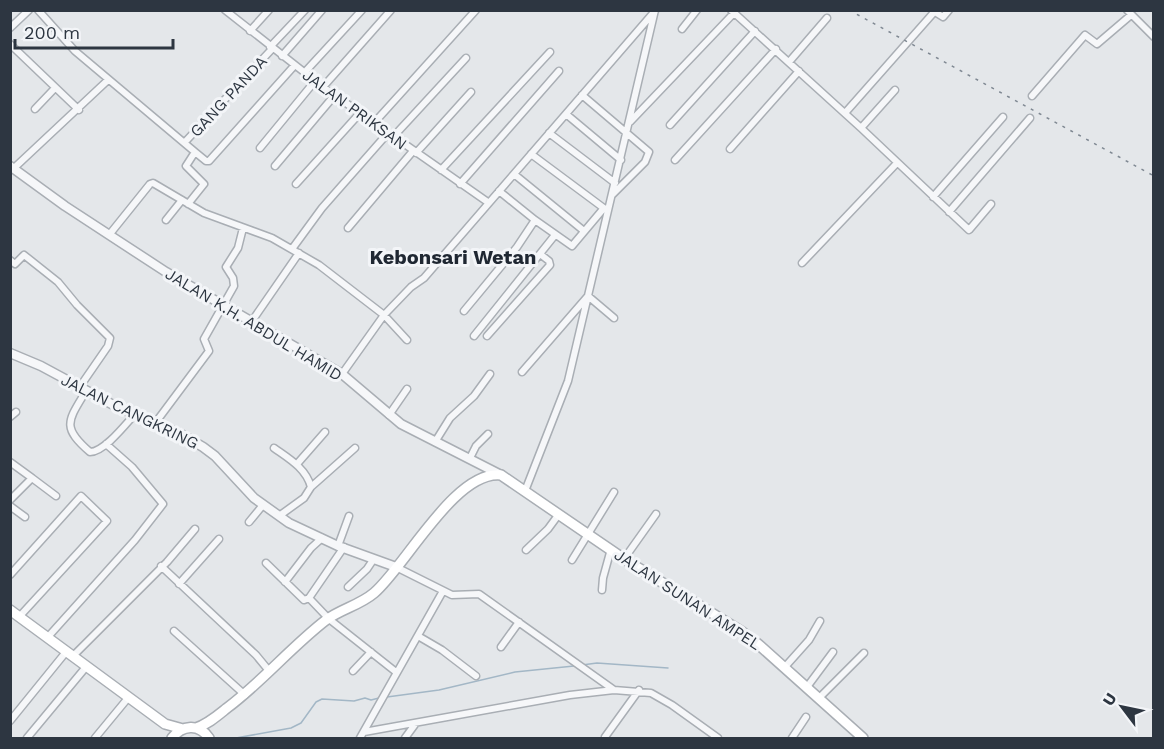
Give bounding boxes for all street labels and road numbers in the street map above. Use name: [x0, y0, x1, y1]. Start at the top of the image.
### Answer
street label: GANG PANDA: [186, 52, 271, 141]
street label: JALAN PRIKSAN: [299, 65, 411, 154]
street label: JALAN K.H. ABDUL HAMID: [162, 264, 346, 385]
street label: JALAN CANGKRING: [58, 370, 202, 453]
street label: JALAN SUNAN AMPEL: [611, 545, 765, 654]

